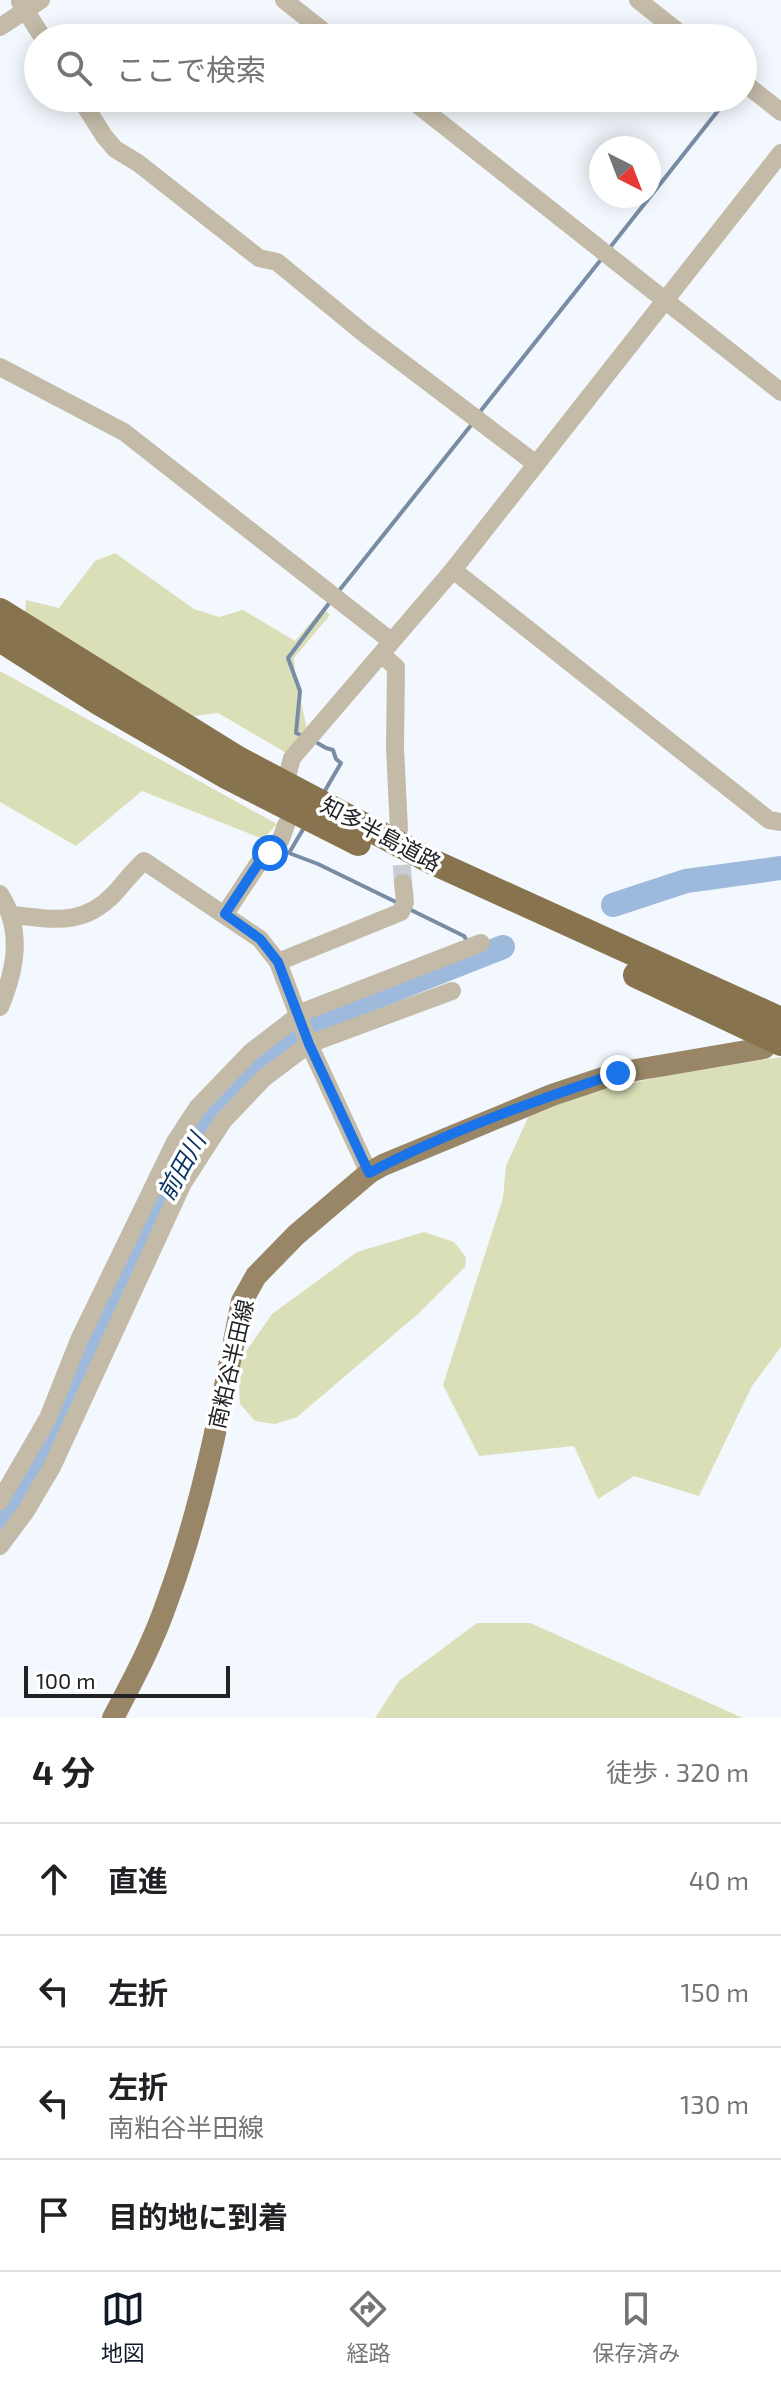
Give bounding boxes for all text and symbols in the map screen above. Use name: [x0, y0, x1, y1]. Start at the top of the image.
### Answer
search box: [24, 24, 757, 112]
icon: search: [52, 46, 96, 90]
text: ここで検索: [116, 51, 266, 87]
north arrow: [589, 136, 661, 208]
street label: 知多半島道路: [317, 791, 446, 876]
route start: [252, 835, 288, 871]
route end: [600, 1055, 636, 1091]
water label: 前田川: [151, 1125, 212, 1205]
street label: 南粕谷半田線: [203, 1297, 258, 1431]
scale bar: [24, 1662, 230, 1698]
text: 100 m: [36, 1667, 95, 1693]
text: 4 分: [32, 1751, 95, 1792]
text: 徒歩 · 320 m: [606, 1756, 749, 1787]
icon: ahead: [32, 1857, 76, 1901]
text: 直進: [108, 1862, 168, 1898]
text: 40 m: [689, 1864, 749, 1895]
icon: left: [32, 1969, 76, 2013]
text: 左折: [108, 1974, 168, 2010]
text: 150 m: [680, 1976, 749, 2007]
text: 左折: [108, 2068, 168, 2104]
icon: left: [32, 2081, 76, 2125]
text: 130 m: [680, 2088, 749, 2119]
text: 南粕谷半田線: [108, 2111, 264, 2142]
icon: arrive: [32, 2193, 76, 2237]
text: 目的地に到着: [108, 2198, 288, 2234]
tab: 地図: [101, 2287, 145, 2367]
tab: 経路: [346, 2287, 390, 2367]
tab: 保存済み: [592, 2287, 680, 2367]

